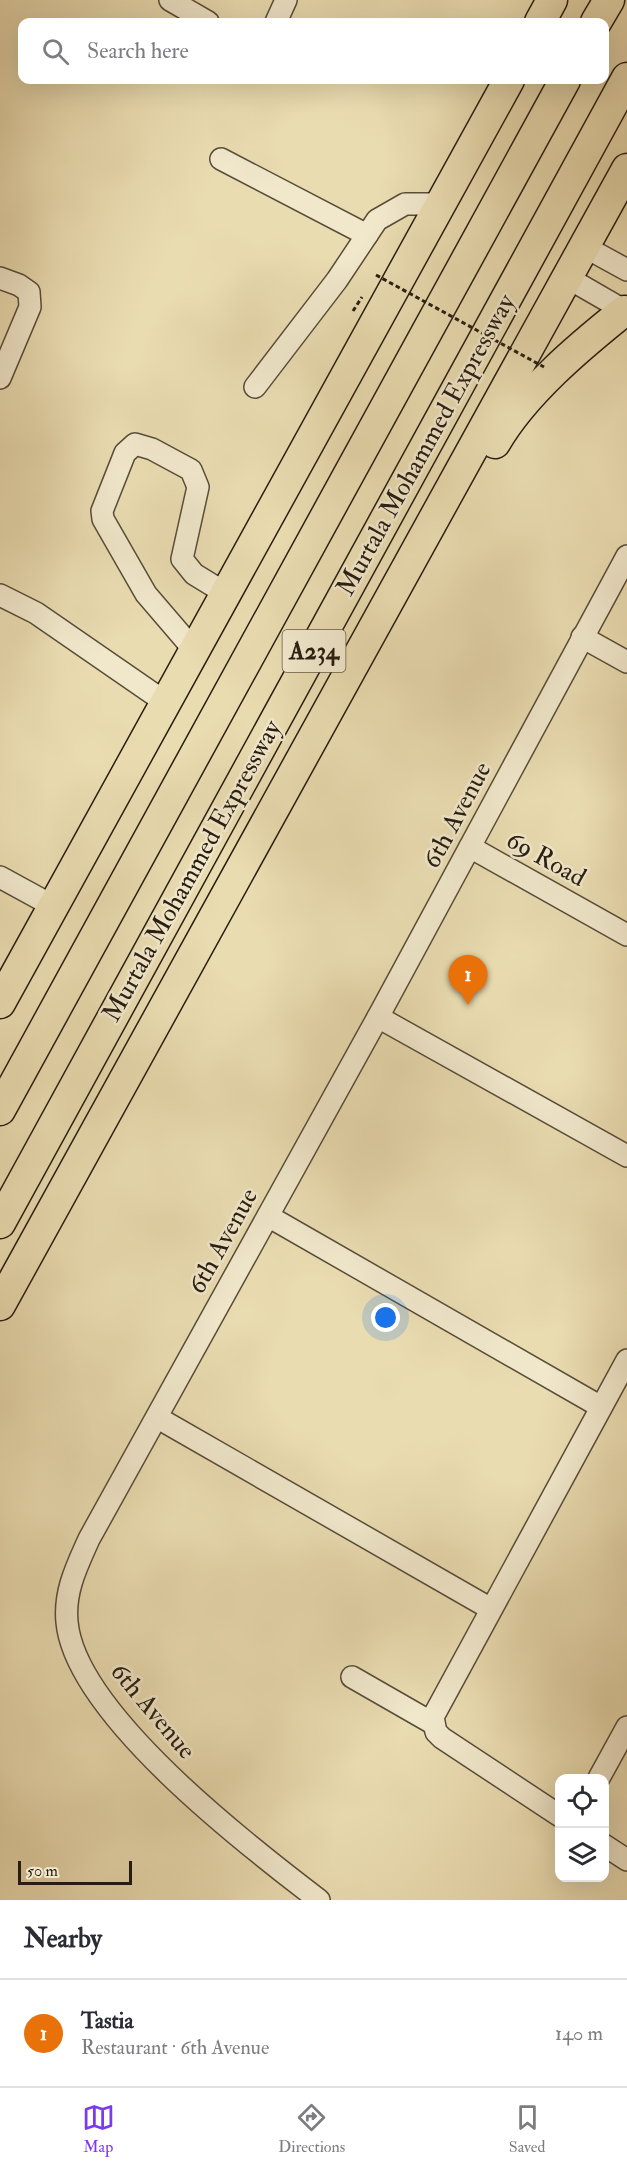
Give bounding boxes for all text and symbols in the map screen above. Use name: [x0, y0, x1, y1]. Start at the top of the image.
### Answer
search box: [18, 18, 609, 84]
icon: search: [39, 35, 72, 68]
text: Search here: [87, 37, 189, 65]
street label: Murtala Mohammed Expressway: [330, 288, 524, 602]
road number: A234: [282, 630, 346, 672]
street label: Murtala Mohammed Expressway: [96, 714, 290, 1028]
street label: 6th Avenue: [416, 756, 498, 874]
street label: 69 Road: [501, 824, 592, 894]
pin: 1: [448, 956, 488, 1005]
street label: 6th Avenue: [181, 1182, 265, 1299]
your location: [371, 1303, 400, 1332]
street label: 6th Avenue: [103, 1656, 203, 1766]
map controls: [555, 1774, 609, 1882]
button: locate: [555, 1774, 609, 1828]
button: layers: [555, 1828, 609, 1882]
scale bar: [18, 1858, 132, 1886]
text: 50 m: [27, 1861, 58, 1881]
text: Nearby: [24, 1923, 102, 1955]
text: Tastia: [81, 2007, 134, 2035]
text: 1: [40, 2021, 47, 2046]
text: 140 m: [555, 2021, 603, 2046]
text: Restaurant · 6th Avenue: [81, 2035, 269, 2060]
tab: Map: [82, 2101, 115, 2157]
tab: Directions: [278, 2101, 345, 2157]
tab: Saved: [509, 2101, 545, 2157]

